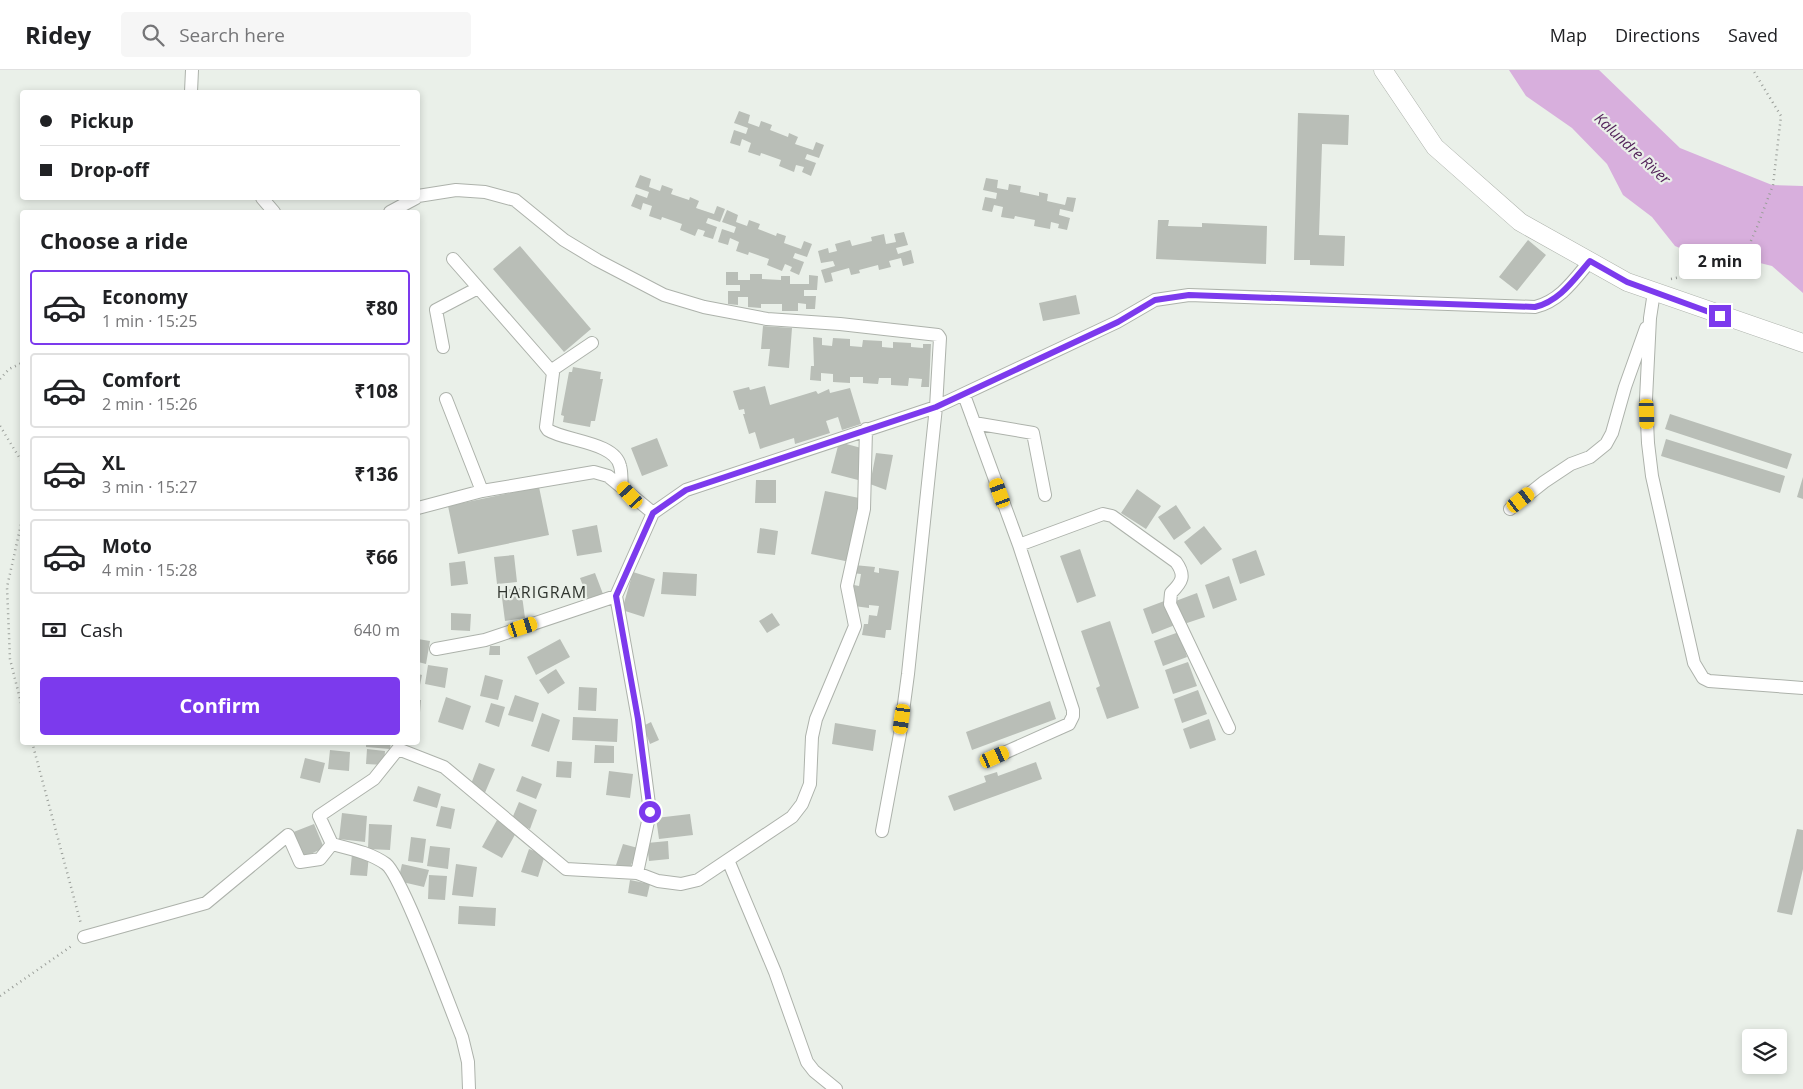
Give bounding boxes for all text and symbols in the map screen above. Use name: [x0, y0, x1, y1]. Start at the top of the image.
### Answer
search box: [121, 12, 471, 57]
text: Ridey: [25, 18, 91, 51]
icon: search: [139, 21, 167, 49]
text: Search here: [179, 22, 285, 48]
text: Map: [1550, 23, 1587, 47]
text: Directions: [1615, 23, 1700, 47]
text: Saved: [1728, 23, 1778, 47]
text: Pickup: [70, 108, 134, 134]
water label: Kalundre River: [1591, 108, 1676, 189]
text: Drop-off: [70, 157, 149, 183]
text: Choose a ride: [40, 225, 188, 255]
callout: 2 min: [1679, 244, 1761, 278]
text: 2 min: [1698, 250, 1742, 272]
text: Economy: [102, 284, 188, 310]
icon: car: [42, 285, 87, 330]
text: ₹80: [365, 295, 398, 321]
route end: [1709, 305, 1731, 327]
text: 1 min · 15:25: [102, 310, 197, 332]
text: Comfort: [102, 367, 181, 393]
icon: car: [42, 368, 87, 413]
text: ₹108: [355, 378, 398, 404]
text: 2 min · 15:26: [102, 393, 197, 415]
car: [1638, 399, 1655, 429]
text: XL: [102, 450, 125, 476]
icon: car: [42, 451, 87, 496]
text: ₹136: [355, 461, 398, 487]
text: 3 min · 15:27: [102, 476, 197, 498]
car: [987, 476, 1012, 510]
car: [614, 479, 645, 511]
car: [1504, 485, 1537, 515]
text: Moto: [102, 533, 152, 559]
icon: car: [42, 534, 87, 579]
text: ₹66: [365, 544, 398, 570]
text: 4 min · 15:28: [102, 559, 197, 581]
district label: HARIGRAM: [497, 581, 587, 603]
car: [506, 615, 539, 639]
icon: cash: [40, 616, 68, 644]
text: Cash: [80, 617, 123, 643]
text: 640 m: [354, 619, 400, 641]
button: Confirm: [40, 677, 400, 735]
car: [892, 703, 911, 735]
car: [978, 744, 1011, 770]
route start: [639, 801, 661, 823]
map controls: [1742, 1029, 1787, 1074]
button: layers: [1742, 1029, 1787, 1074]

